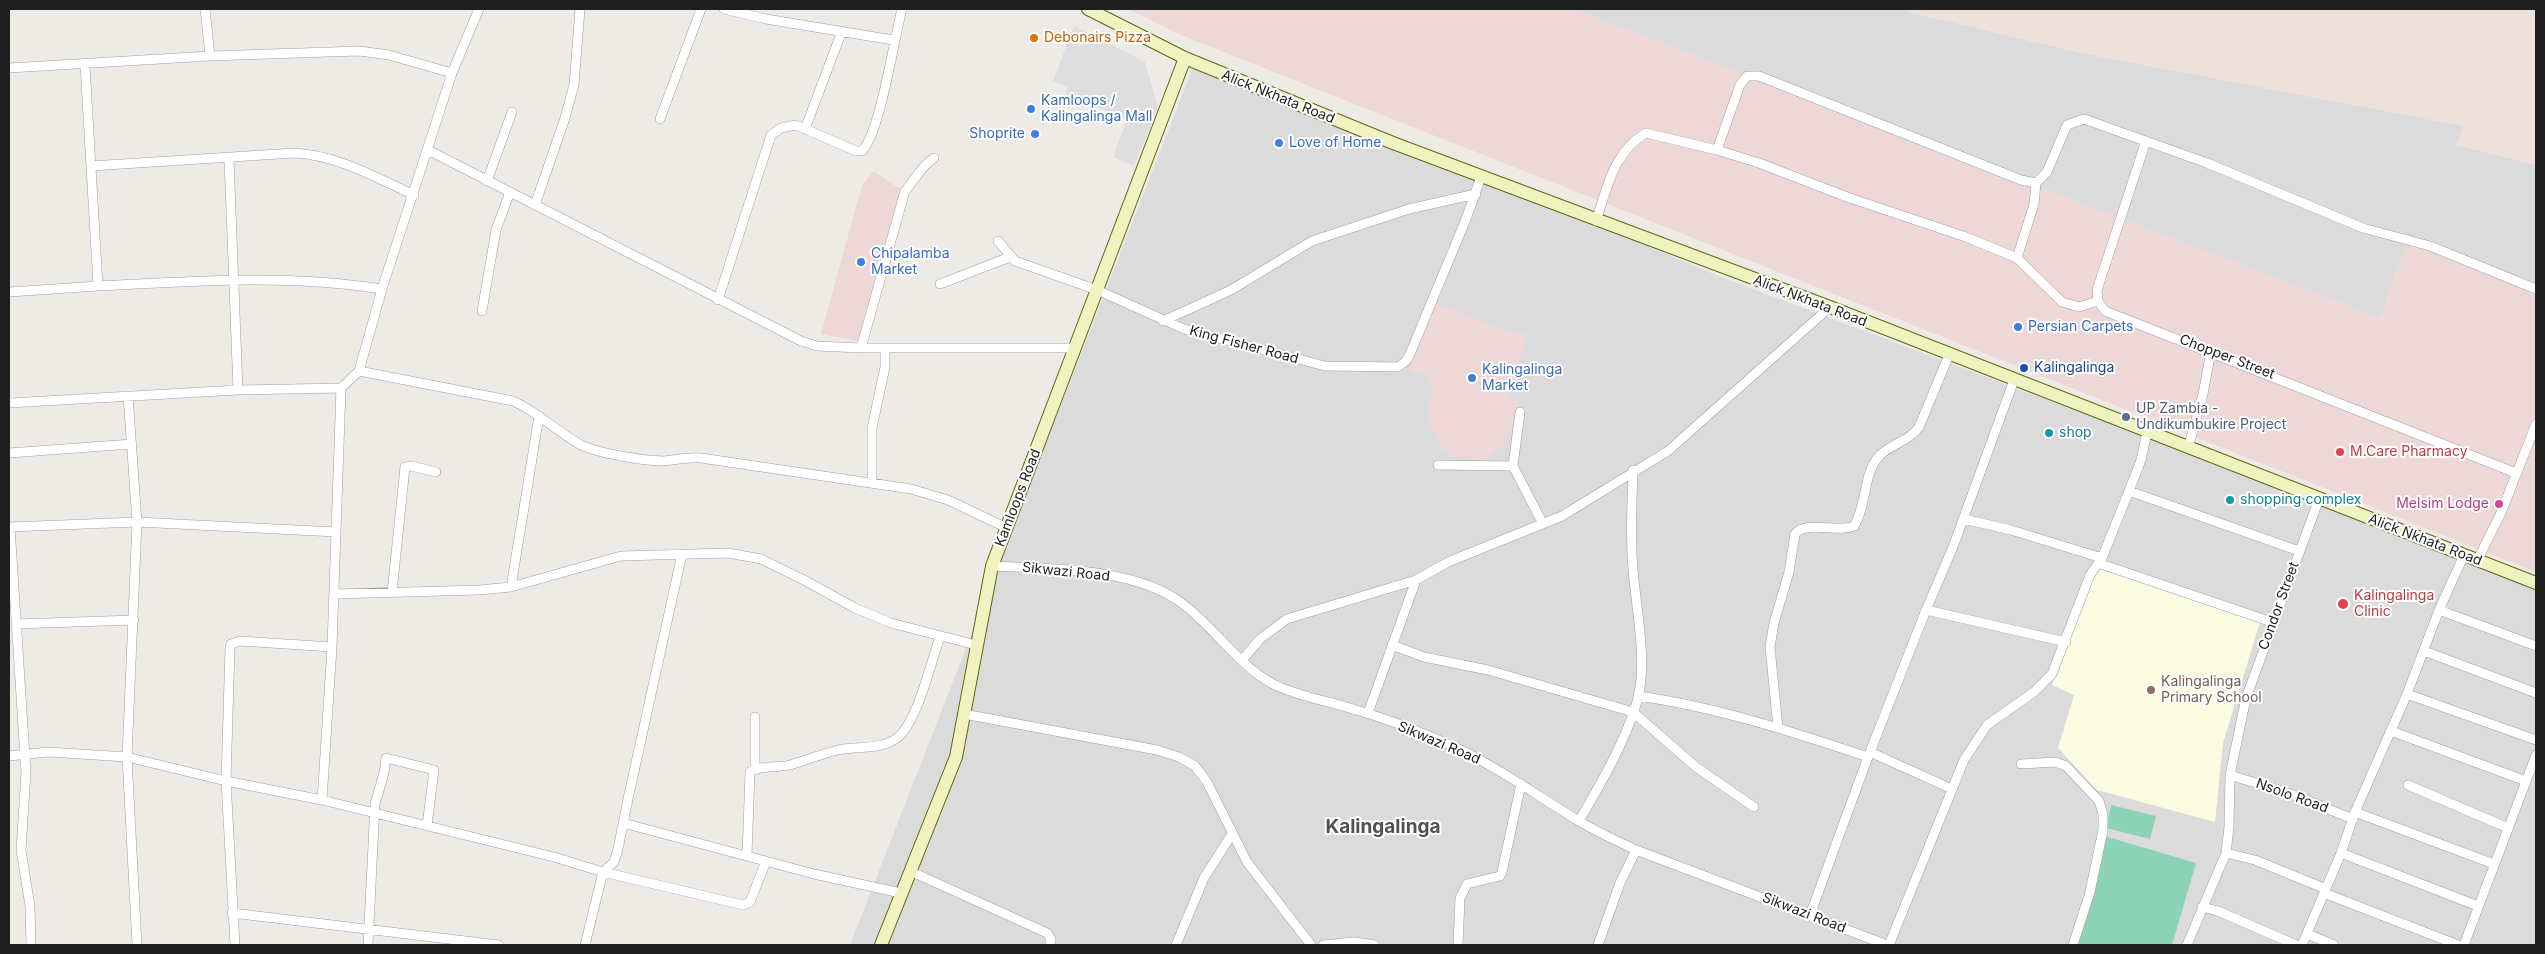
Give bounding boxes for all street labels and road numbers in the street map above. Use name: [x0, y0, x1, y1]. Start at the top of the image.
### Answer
street label: Alick Nkhata Road: [1219, 67, 1337, 127]
street label: Alick Nkhata Road: [1751, 272, 1869, 330]
street label: King Fisher Road: [1188, 322, 1300, 368]
street label: Chopper Street: [2177, 331, 2277, 383]
street label: Kamloops Road: [992, 447, 1044, 549]
street label: Alick Nkhata Road: [2366, 511, 2484, 569]
street label: Sikwazi Road: [1021, 559, 1111, 585]
street label: Condor Street: [2255, 560, 2303, 652]
street label: Sikwazi Road: [1395, 718, 1483, 768]
street label: Nsolo Road: [2254, 775, 2330, 817]
street label: Sikwazi Road: [1760, 889, 1848, 937]

